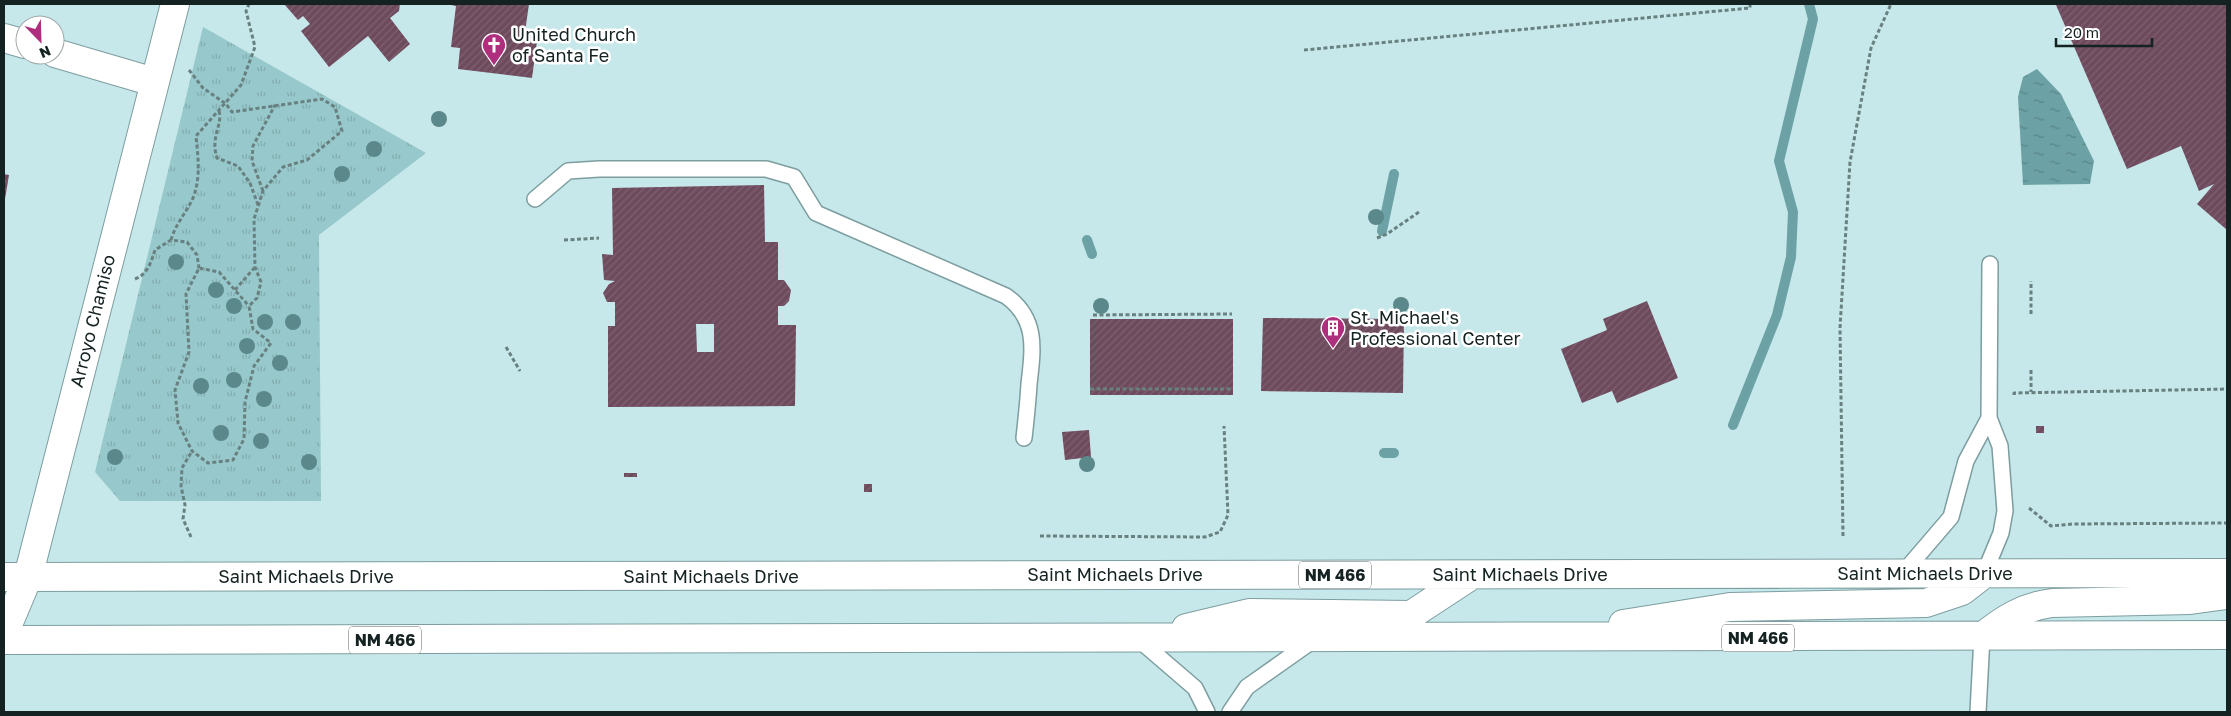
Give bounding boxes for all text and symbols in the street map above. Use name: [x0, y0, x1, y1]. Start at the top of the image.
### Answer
north arrow: [15, 15, 65, 65]
scale bar: [2056, 15, 2152, 47]
place label: United Church of Santa Fe: [512, 23, 636, 66]
text: 20 m: [2064, 23, 2099, 41]
church icon: United Church of Santa Fe: [481, 32, 507, 66]
text: N: [37, 43, 53, 62]
street label: Arroyo Chamiso: [65, 252, 119, 389]
place label: St. Michael's Professional Center: [1350, 306, 1521, 349]
building icon: St. Michael's Professional Center: [1320, 315, 1346, 349]
road number: NM 466: [1299, 562, 1371, 588]
street label: Saint Michaels Drive: [1837, 562, 2013, 584]
street label: Saint Michaels Drive: [1027, 563, 1203, 585]
street label: Saint Michaels Drive: [1432, 563, 1608, 585]
street label: Saint Michaels Drive: [218, 565, 394, 587]
street label: Saint Michaels Drive: [623, 565, 799, 587]
road number: NM 466: [1722, 624, 1794, 651]
road number: NM 466: [349, 626, 421, 654]

